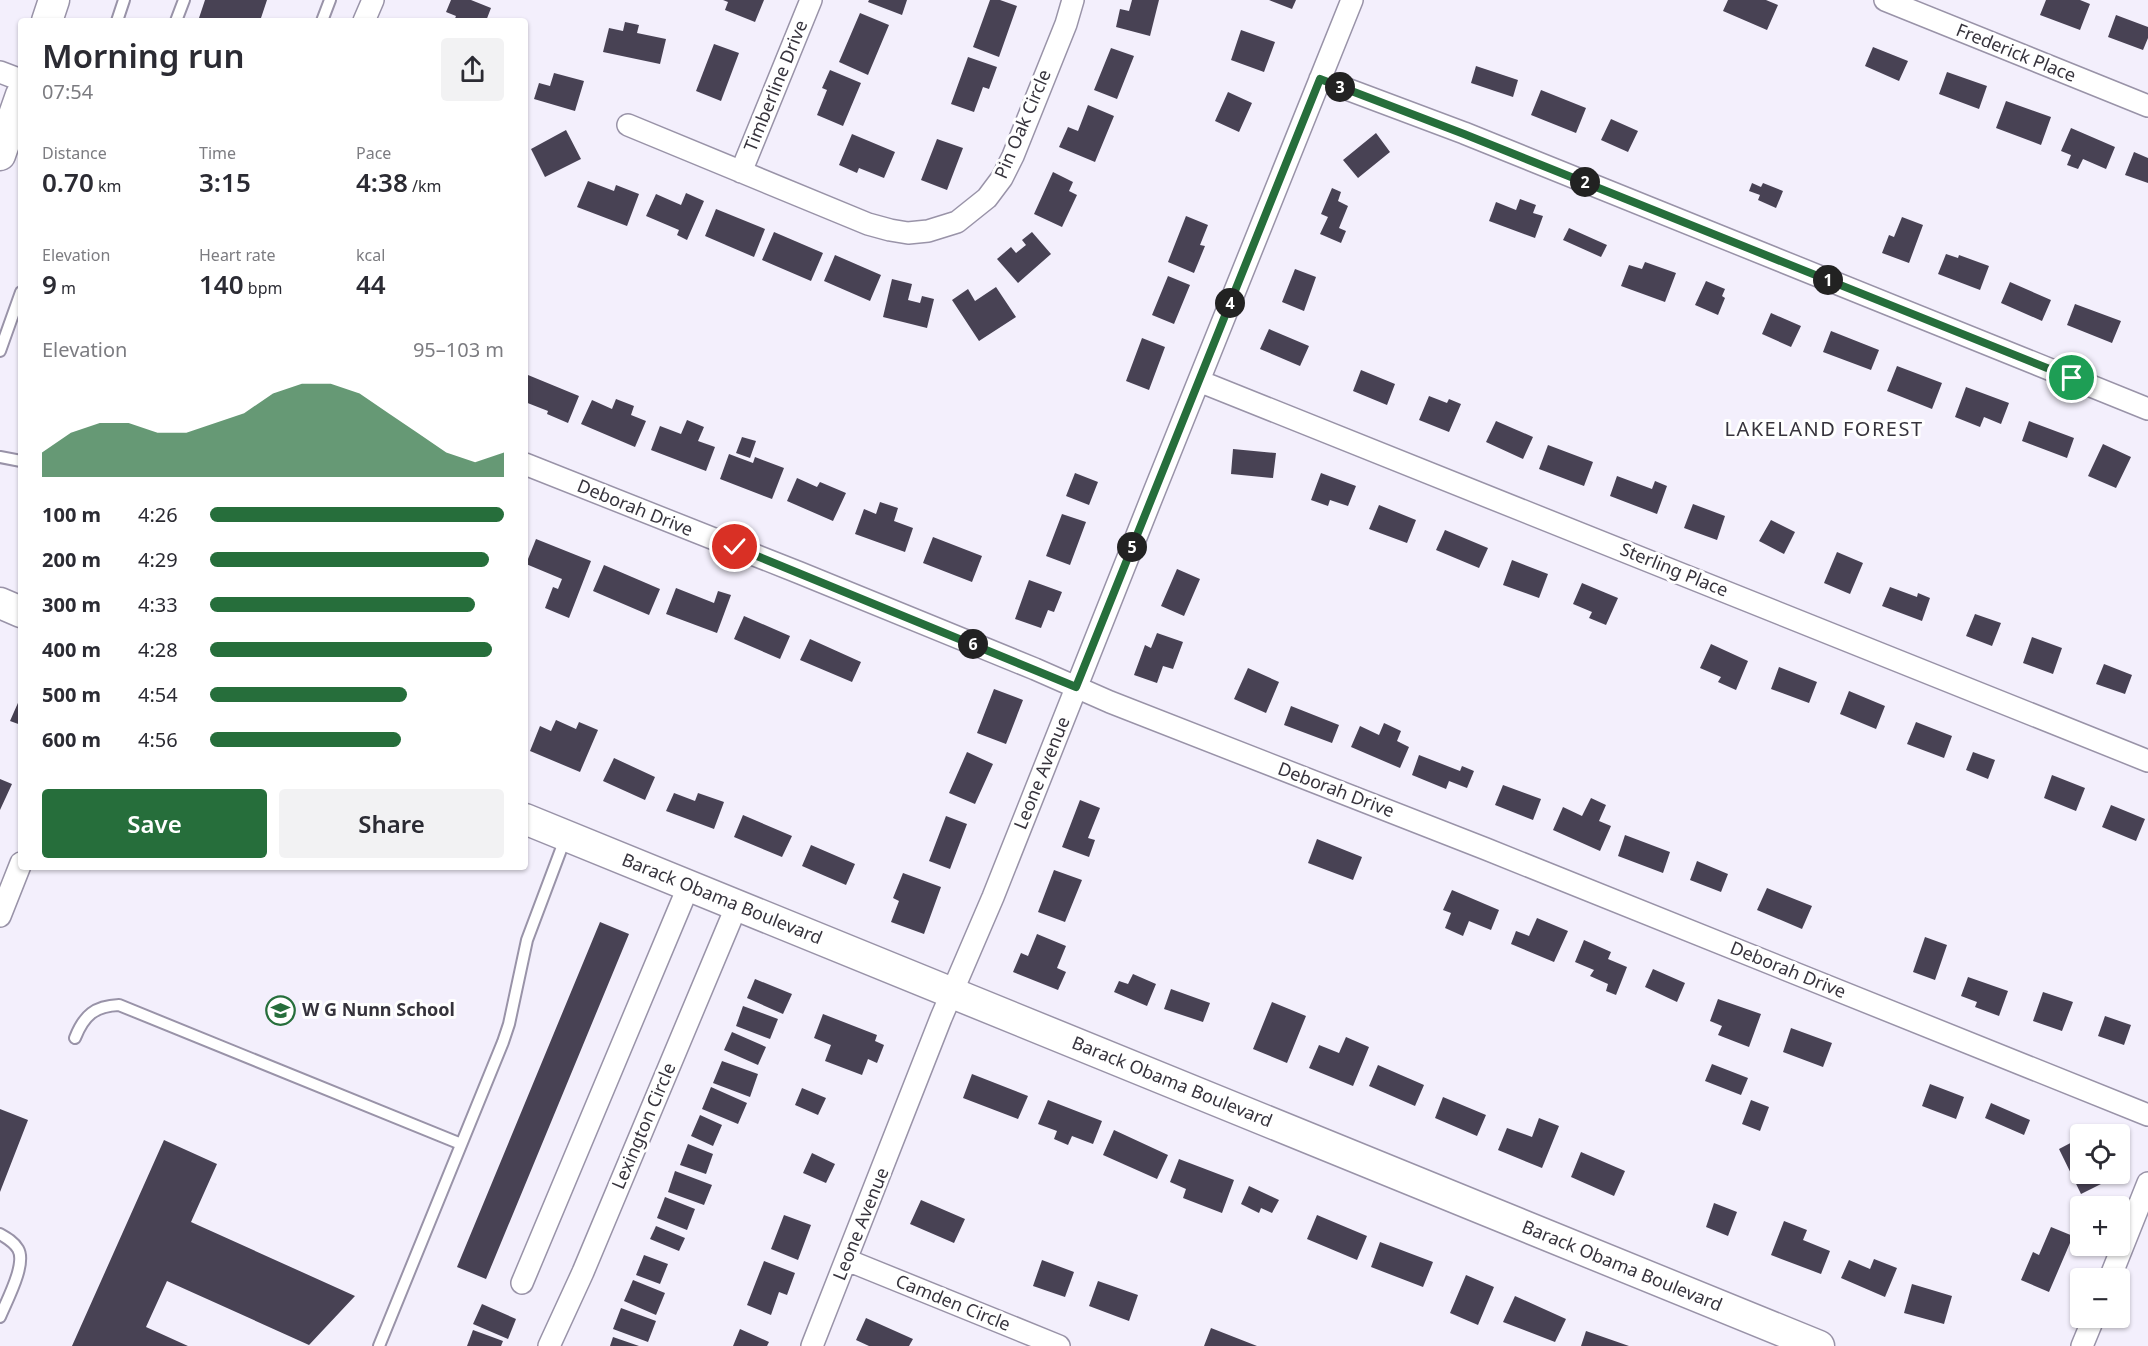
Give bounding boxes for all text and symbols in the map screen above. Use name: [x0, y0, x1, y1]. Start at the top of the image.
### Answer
street label: Timberline Drive: [738, 16, 812, 155]
street label: Frederick Place: [1953, 17, 2080, 87]
text: Morning run: [42, 33, 244, 78]
button: share: [441, 38, 504, 101]
street label: Pin Oak Circle: [988, 65, 1056, 182]
pin: 3: [1325, 72, 1355, 102]
text: 3: [1335, 76, 1345, 98]
text: 07:54: [42, 78, 93, 105]
text: Distance: [42, 142, 107, 164]
text: Time: [199, 142, 236, 164]
text: Pace: [356, 142, 391, 164]
text: 0.70: [42, 164, 94, 200]
text: 3:15: [199, 164, 251, 200]
text: 4:38: [356, 164, 408, 200]
pin: 2: [1570, 167, 1600, 197]
text: 2: [1580, 171, 1590, 193]
text: km: [94, 175, 121, 197]
text: /km: [408, 175, 441, 197]
text: Elevation: [42, 244, 110, 266]
text: Heart rate: [199, 244, 275, 266]
text: kcal: [356, 244, 385, 266]
pin: 1: [1813, 265, 1843, 295]
text: 9: [42, 266, 57, 302]
text: 140: [199, 266, 244, 302]
text: 44: [356, 266, 386, 302]
text: 1: [1823, 269, 1833, 291]
text: m: [57, 277, 76, 299]
text: bpm: [244, 277, 282, 299]
pin: 4: [1215, 288, 1245, 318]
text: 4: [1225, 292, 1235, 314]
text: Elevation: [42, 336, 127, 363]
text: 95–103 m: [413, 336, 504, 363]
pin: [2046, 352, 2097, 403]
icon: arrive: [2055, 361, 2088, 394]
district label: LAKELAND FOREST: [1724, 415, 1924, 442]
street label: Deborah Drive: [574, 473, 697, 541]
text: 100 m: [42, 501, 101, 528]
text: 4:26: [138, 501, 178, 528]
pin: [709, 521, 760, 572]
icon: check: [718, 530, 751, 563]
pin: 5: [1117, 532, 1147, 562]
text: 5: [1127, 536, 1137, 558]
street label: Sterling Place: [1617, 536, 1732, 602]
text: 200 m: [42, 546, 101, 573]
text: 4:29: [138, 546, 178, 573]
text: 300 m: [42, 591, 101, 618]
text: 4:33: [138, 591, 178, 618]
pin: 6: [958, 629, 988, 659]
text: 6: [968, 633, 978, 655]
text: 400 m: [42, 636, 101, 663]
text: 4:28: [138, 636, 178, 663]
text: 500 m: [42, 681, 101, 708]
text: 4:54: [138, 681, 178, 708]
street label: Leone Avenue: [1008, 713, 1075, 833]
text: 600 m: [42, 726, 101, 753]
text: 4:56: [138, 726, 178, 753]
street label: Deborah Drive: [1275, 756, 1398, 822]
button: Save: [42, 789, 267, 858]
button: Share: [279, 789, 504, 858]
street label: Barack Obama Boulevard: [619, 847, 826, 949]
street label: Deborah Drive: [1727, 935, 1850, 1003]
school or university icon: W G Nunn School: [265, 994, 297, 1026]
place label: W G Nunn School: [302, 997, 455, 1021]
street label: Barack Obama Boulevard: [1069, 1030, 1276, 1132]
street label: Lexington Circle: [606, 1059, 681, 1193]
map controls: [2070, 1124, 2130, 1328]
button: locate: [2070, 1124, 2130, 1184]
street label: Leone Avenue: [827, 1164, 894, 1284]
button: +: [2070, 1196, 2130, 1256]
street label: Barack Obama Boulevard: [1519, 1214, 1726, 1316]
street label: Camden Circle: [892, 1268, 1014, 1336]
button: −: [2070, 1268, 2130, 1328]

